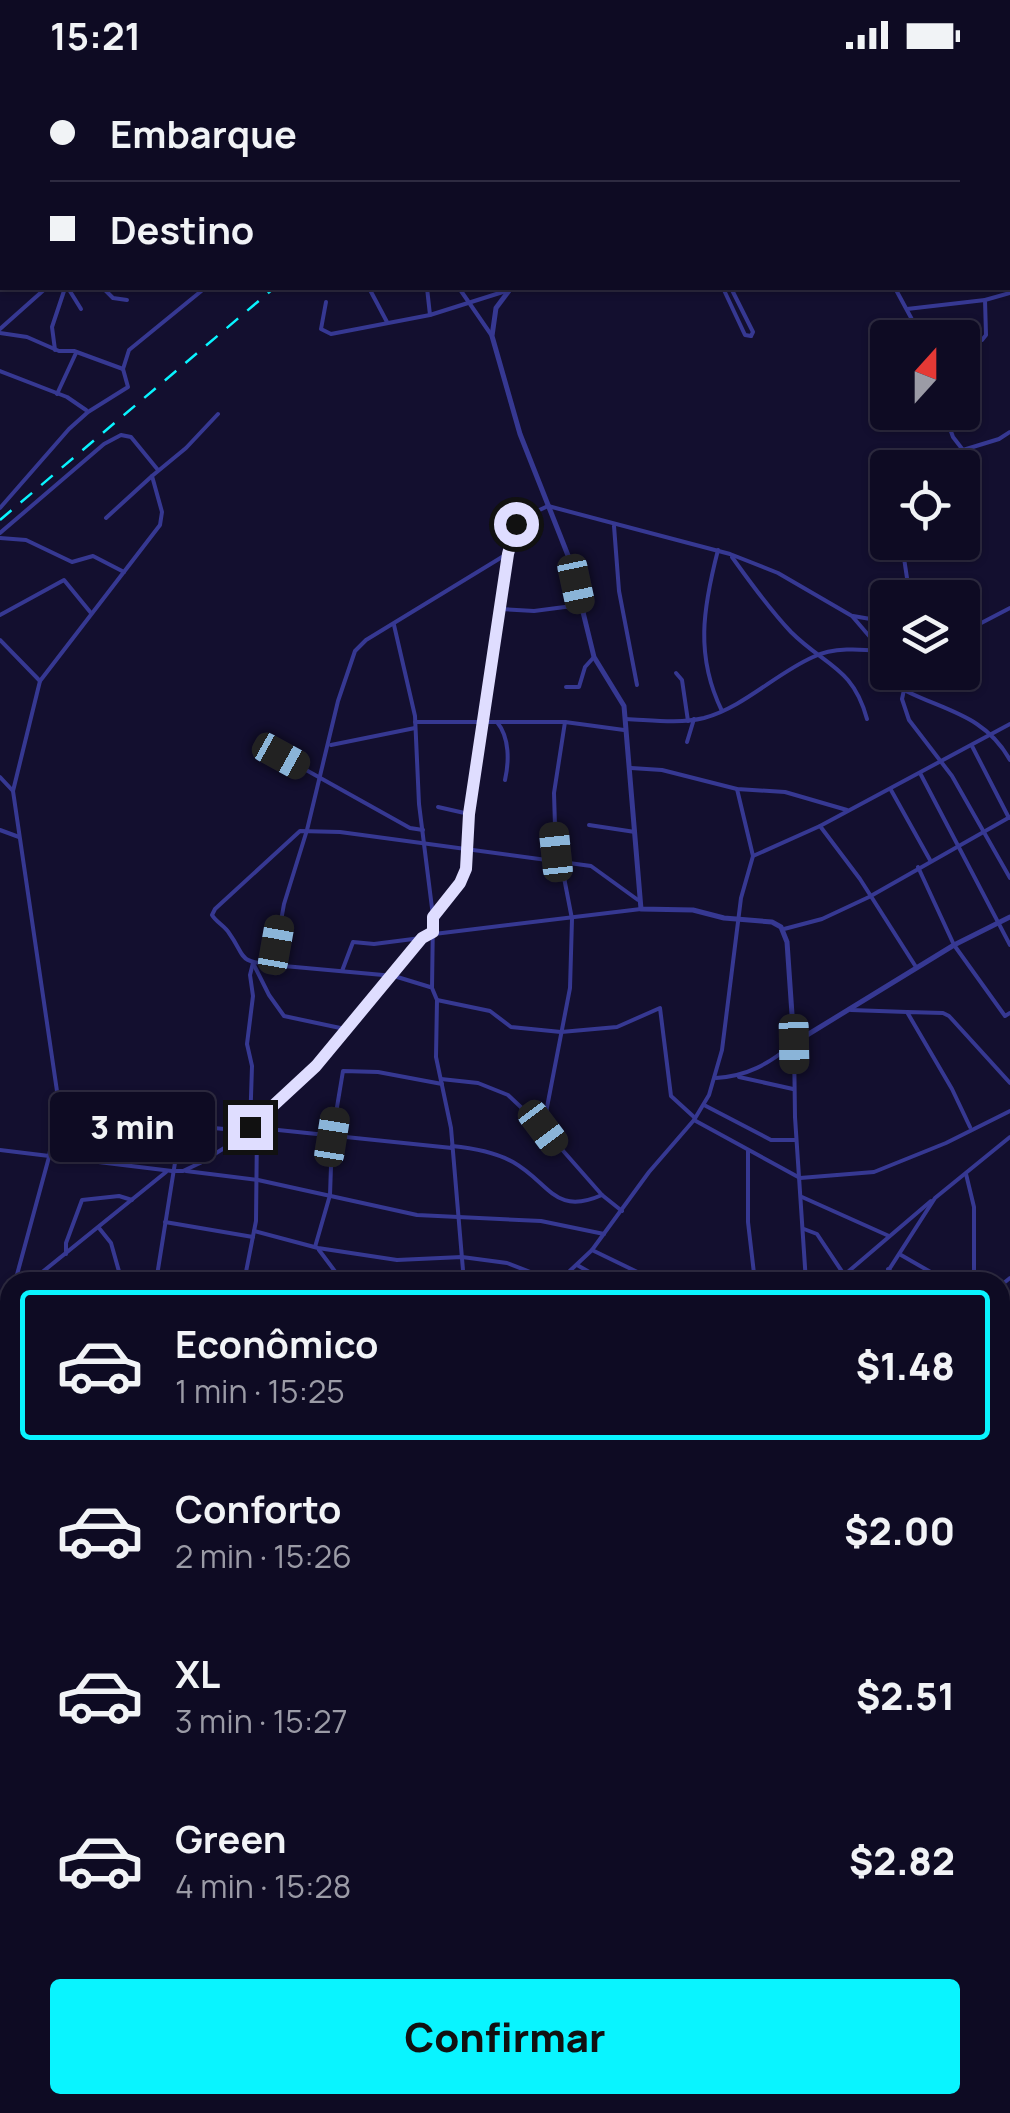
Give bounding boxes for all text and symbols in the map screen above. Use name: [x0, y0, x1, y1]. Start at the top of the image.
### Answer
text: 15:21: [50, 9, 141, 61]
text: Embarque: [110, 107, 297, 159]
text: Destino: [110, 203, 254, 255]
north arrow: [870, 320, 980, 430]
map controls: [870, 320, 980, 690]
button: locate: [870, 450, 980, 560]
route start: [494, 502, 539, 547]
car: [555, 552, 597, 616]
button: layers: [870, 580, 980, 690]
car: [247, 728, 315, 784]
car: [538, 821, 574, 883]
car: [256, 913, 296, 977]
car: [778, 1014, 810, 1074]
callout: 3 min: [50, 1092, 215, 1162]
car: [513, 1095, 573, 1161]
text: 3 min: [90, 1105, 175, 1149]
route end: [228, 1105, 273, 1150]
car: [312, 1105, 352, 1169]
text: Econômico: [175, 1317, 379, 1369]
icon: car: [55, 1320, 145, 1410]
text: $1.48: [856, 1339, 955, 1391]
text: 1 min · 15:25: [175, 1369, 345, 1413]
text: Conforto: [175, 1482, 341, 1534]
icon: car: [55, 1485, 145, 1575]
text: $2.00: [844, 1504, 955, 1556]
text: 2 min · 15:26: [175, 1534, 352, 1578]
text: XL: [175, 1647, 220, 1699]
icon: car: [55, 1650, 145, 1740]
text: $2.51: [856, 1669, 955, 1721]
text: 3 min · 15:27: [175, 1699, 348, 1743]
text: Green: [175, 1812, 287, 1864]
icon: car: [55, 1815, 145, 1905]
text: $2.82: [849, 1834, 955, 1886]
text: 4 min · 15:28: [175, 1864, 351, 1908]
button: Confirmar: [50, 1979, 960, 2094]

